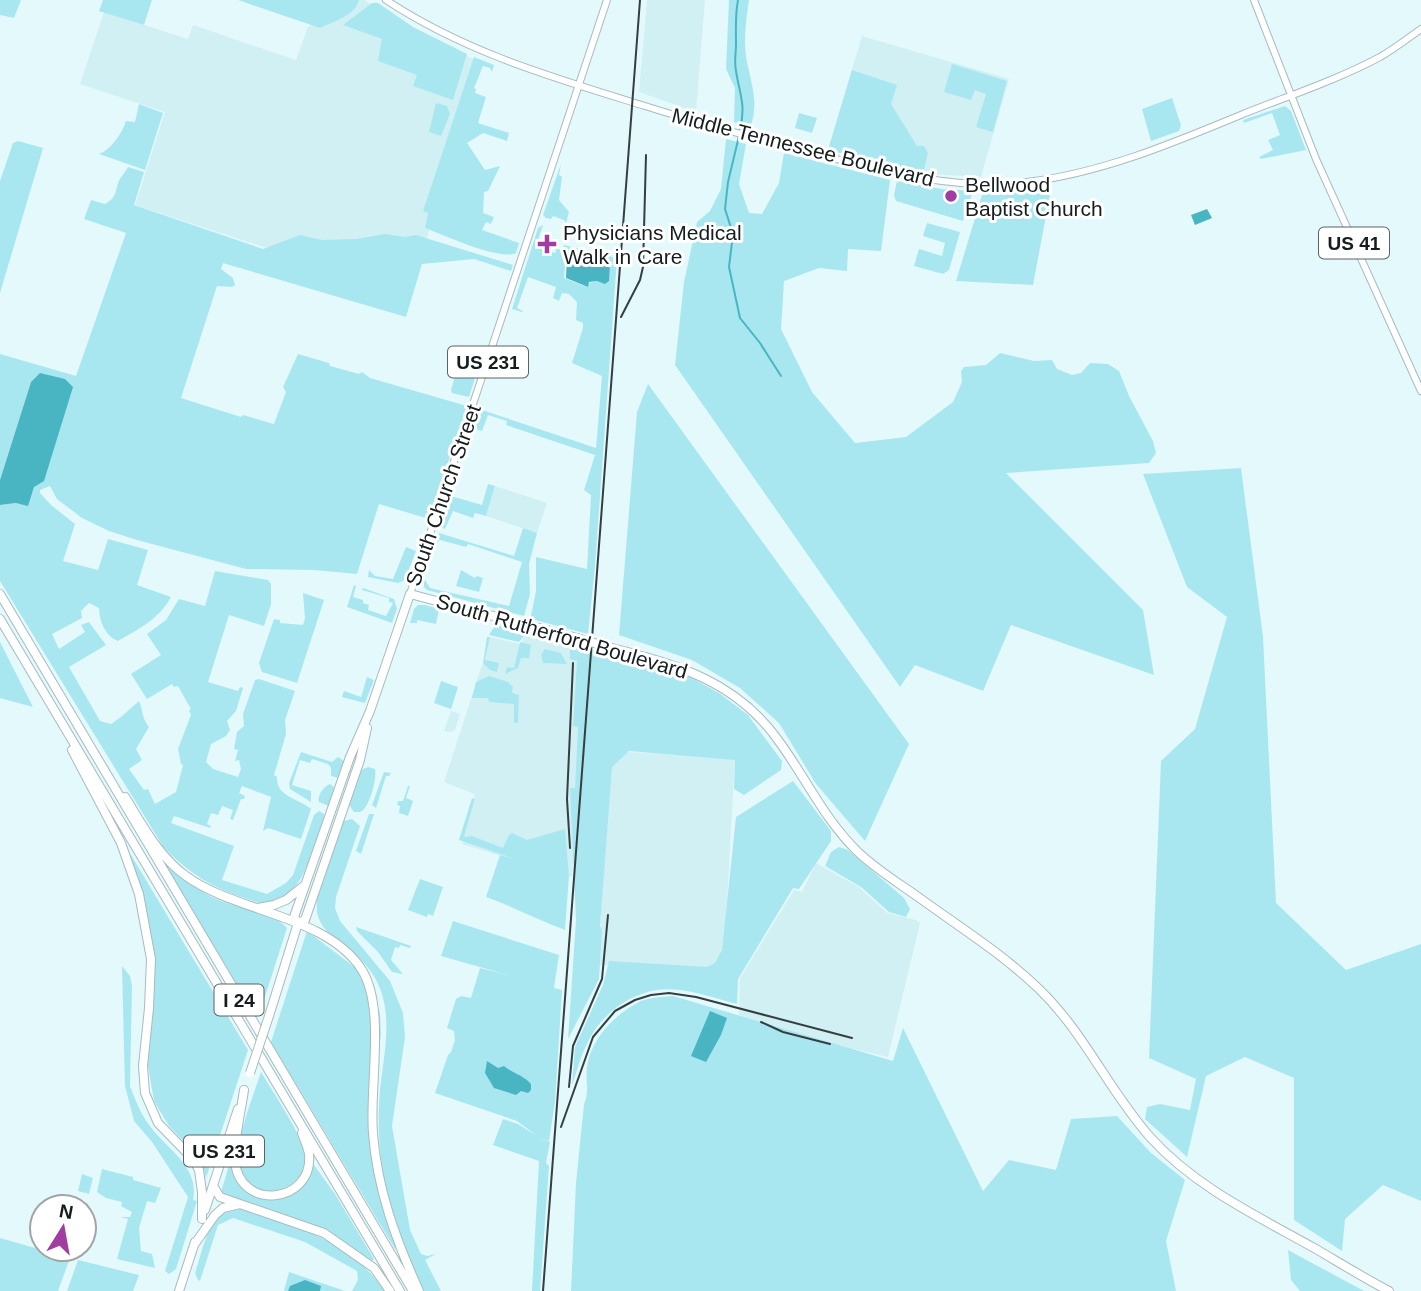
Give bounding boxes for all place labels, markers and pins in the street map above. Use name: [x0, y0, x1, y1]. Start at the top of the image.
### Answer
place label: Bellwood Baptist Church: [965, 173, 1103, 220]
marker: Bellwood Baptist Church: [943, 188, 959, 204]
place label: Physicians Medical Walk in Care: [563, 221, 742, 268]
marker: Physicians Medical Walk in Care: [537, 234, 557, 254]

